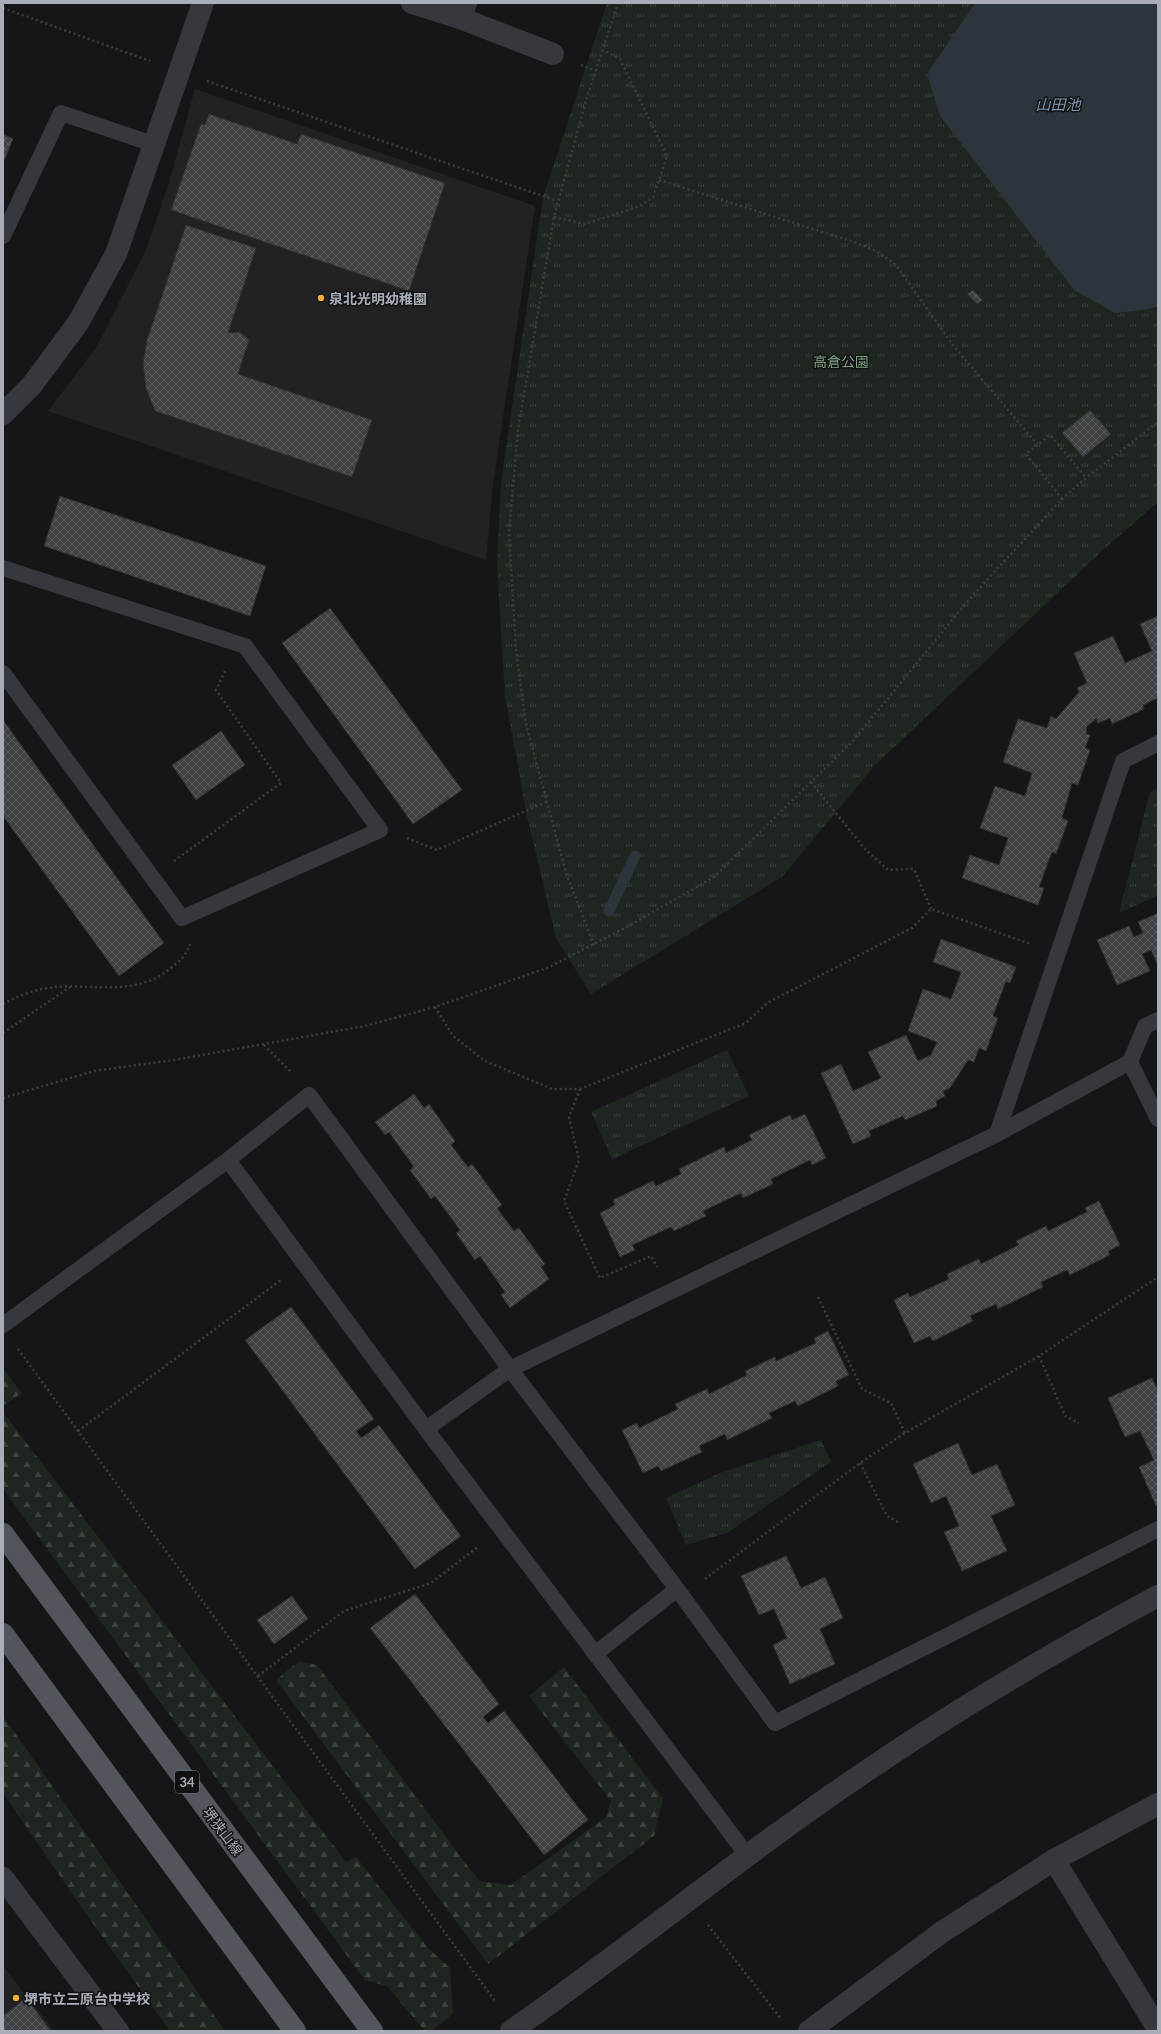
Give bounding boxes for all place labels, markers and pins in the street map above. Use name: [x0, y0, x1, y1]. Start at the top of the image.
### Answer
place label: 泉北光明幼稚園: [329, 290, 427, 307]
marker: 泉北光明幼稚園: [316, 293, 326, 303]
place label: 堺市立三原台中学校: [24, 1990, 150, 2007]
marker: 堺市立三原台中学校: [11, 1993, 21, 2003]

